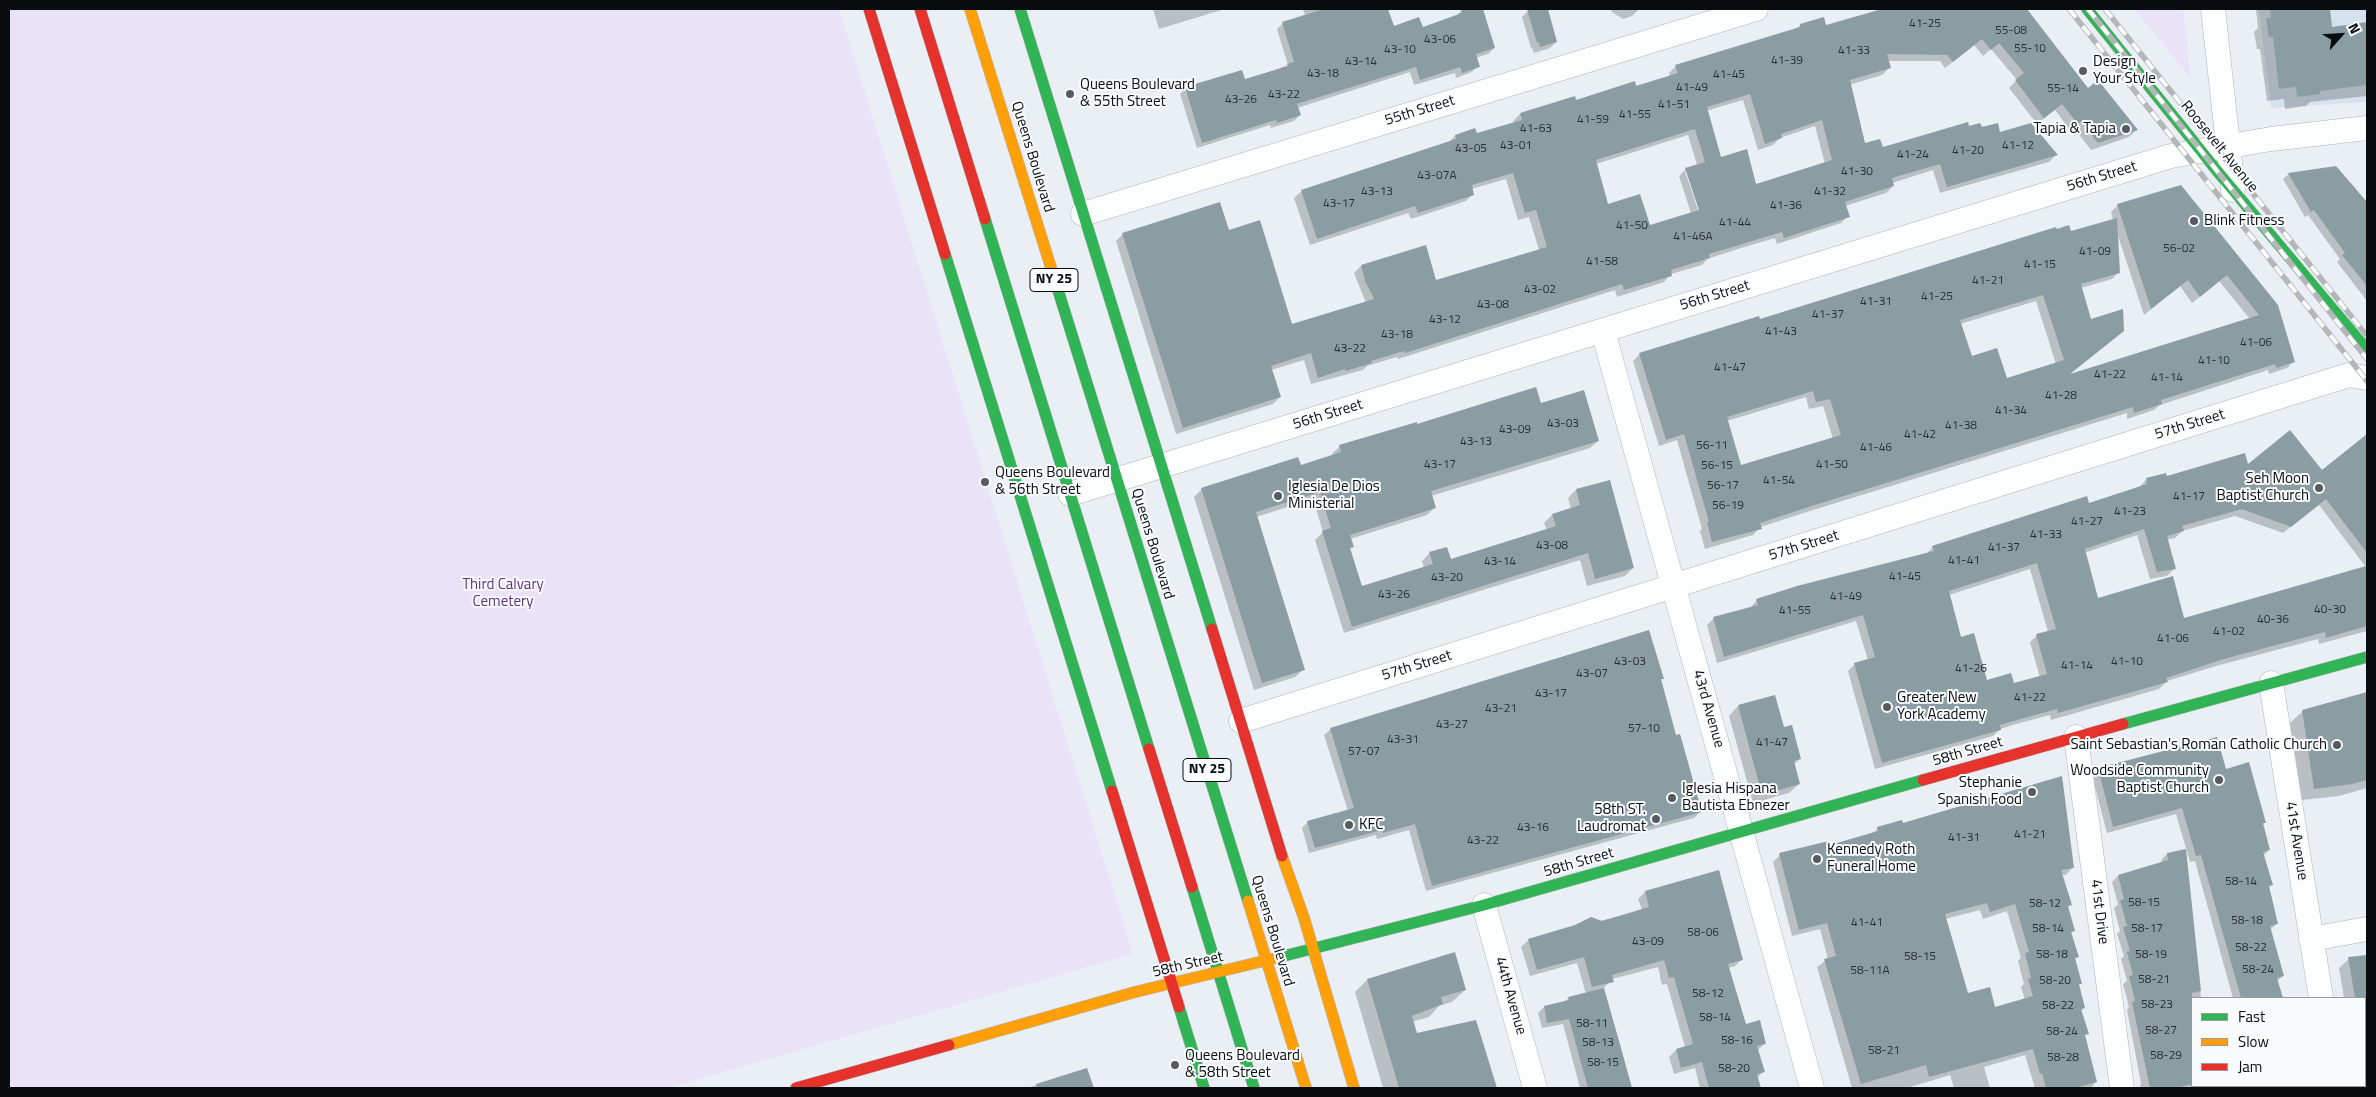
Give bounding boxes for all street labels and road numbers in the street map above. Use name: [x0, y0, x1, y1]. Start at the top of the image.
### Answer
street label: 55th Street: [1383, 92, 1457, 130]
street label: Roosevelt Avenue: [2176, 97, 2262, 197]
street label: Queens Boulevard: [1007, 99, 1057, 215]
street label: 56th Street: [2065, 158, 2139, 196]
road number: NY 25: [1030, 268, 1078, 292]
street label: 56th Street: [1678, 277, 1752, 315]
street label: 56th Street: [1291, 396, 1365, 434]
street label: 57th Street: [2153, 406, 2227, 444]
street label: Queens Boulevard: [1127, 486, 1177, 602]
street label: 57th Street: [1767, 527, 1841, 565]
street label: 57th Street: [1380, 647, 1454, 685]
street label: 43rd Avenue: [1688, 668, 1728, 750]
street label: 58th Street: [1931, 733, 2005, 771]
road number: NY 25: [1183, 758, 1231, 782]
street label: 41st Avenue: [2281, 800, 2311, 882]
street label: 58th Street: [1542, 844, 1616, 882]
street label: Queens Boulevard: [1247, 873, 1297, 989]
street label: 41st Drive: [2086, 879, 2112, 945]
street label: 58th Street: [1151, 948, 1225, 982]
street label: 44th Avenue: [1490, 955, 1530, 1037]

